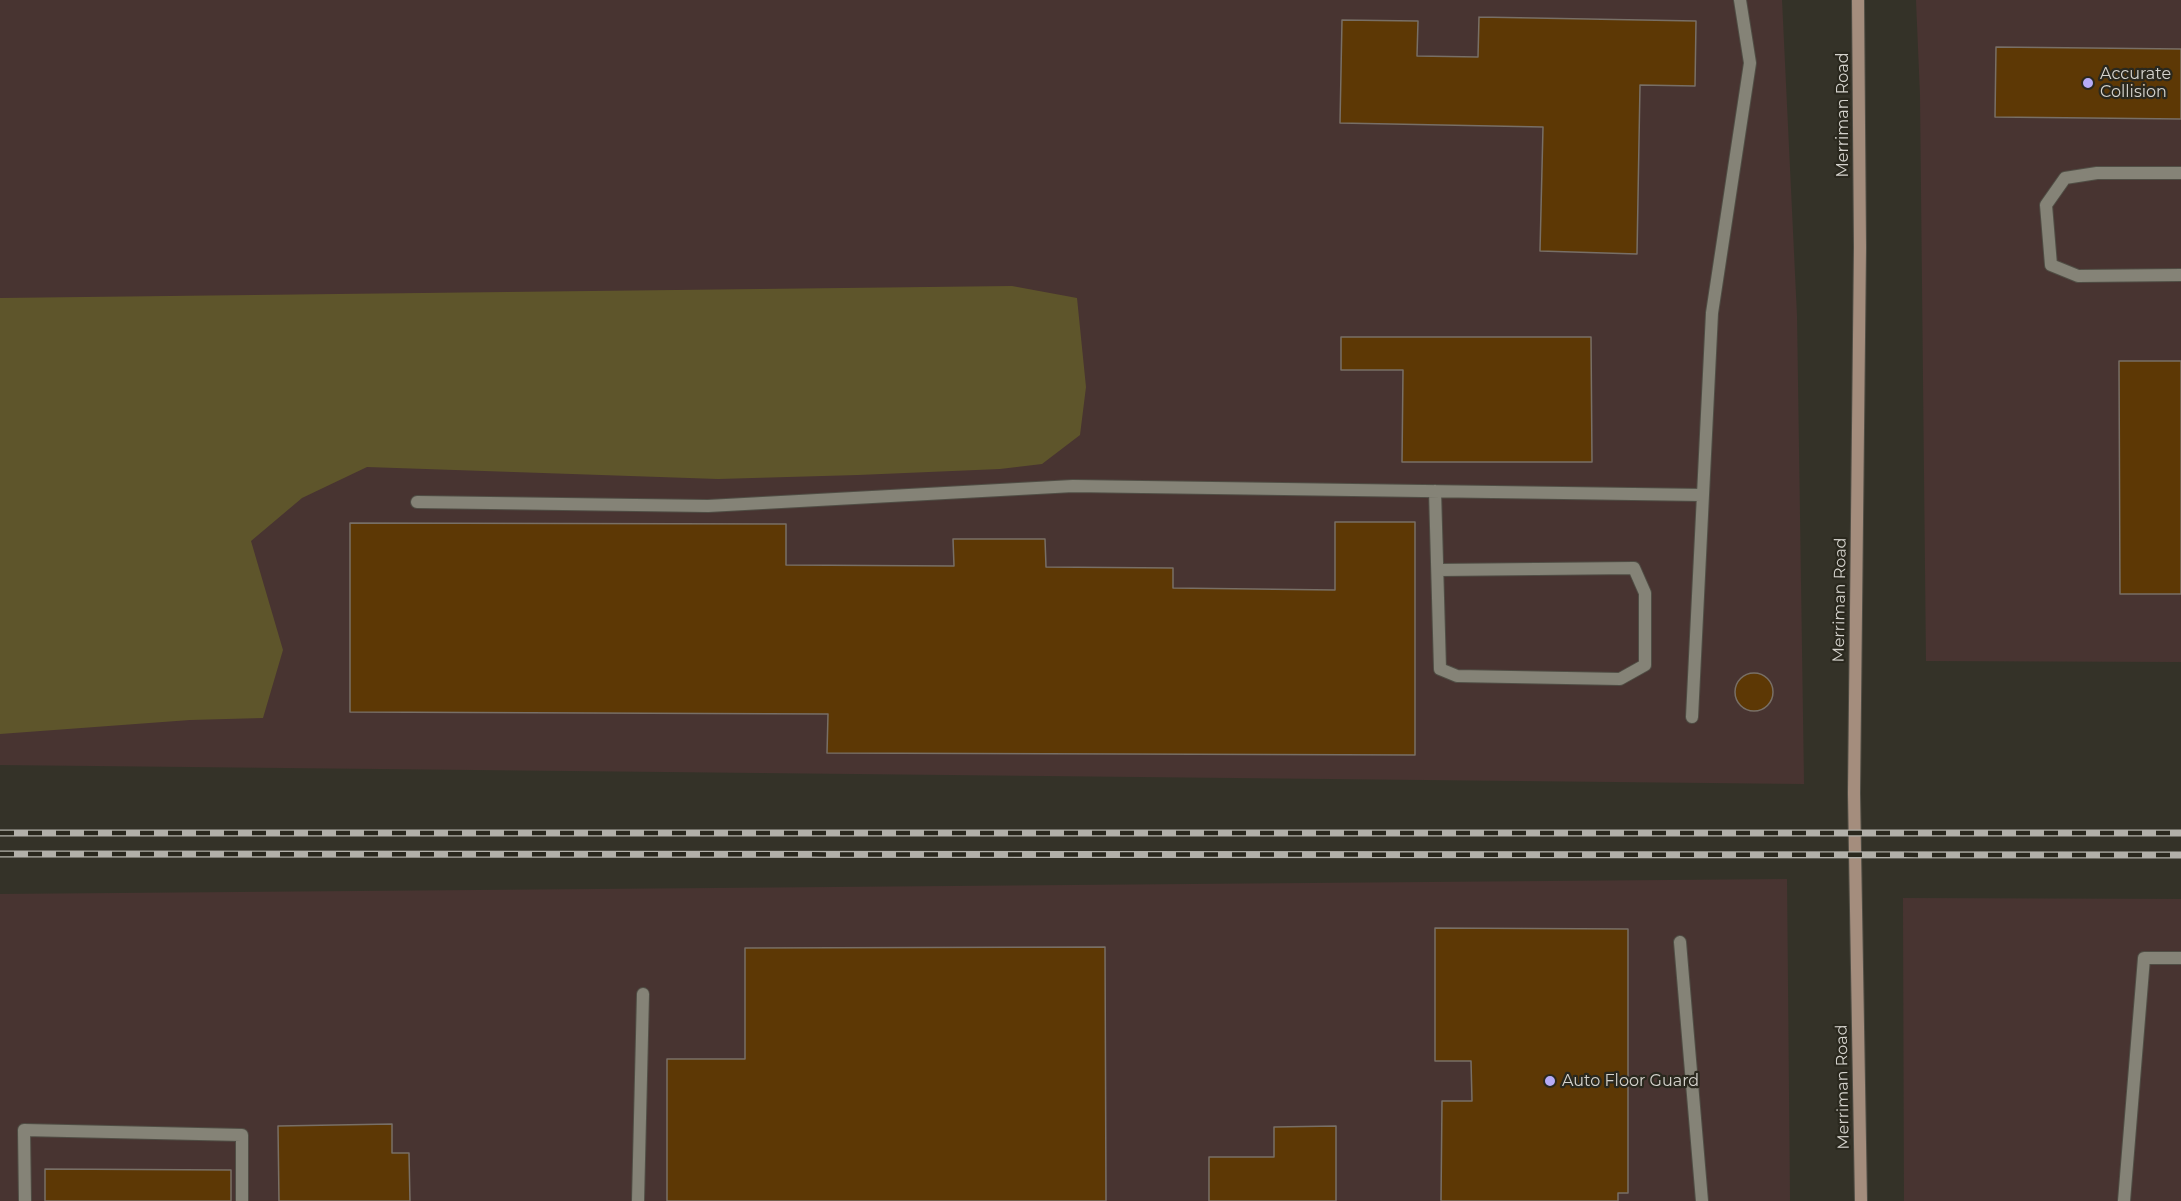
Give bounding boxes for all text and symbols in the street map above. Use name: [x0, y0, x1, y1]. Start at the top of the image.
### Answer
street label: Merriman Road: [1833, 52, 1853, 178]
place label: Accurate Collision: [2100, 64, 2171, 102]
marker: Accurate Collision: [2081, 76, 2095, 90]
street label: Merriman Road: [1829, 537, 1851, 663]
street label: Merriman Road: [1832, 1024, 1854, 1150]
place label: Auto Floor Guard: [1562, 1071, 1699, 1091]
marker: Auto Floor Guard: [1543, 1074, 1557, 1088]

